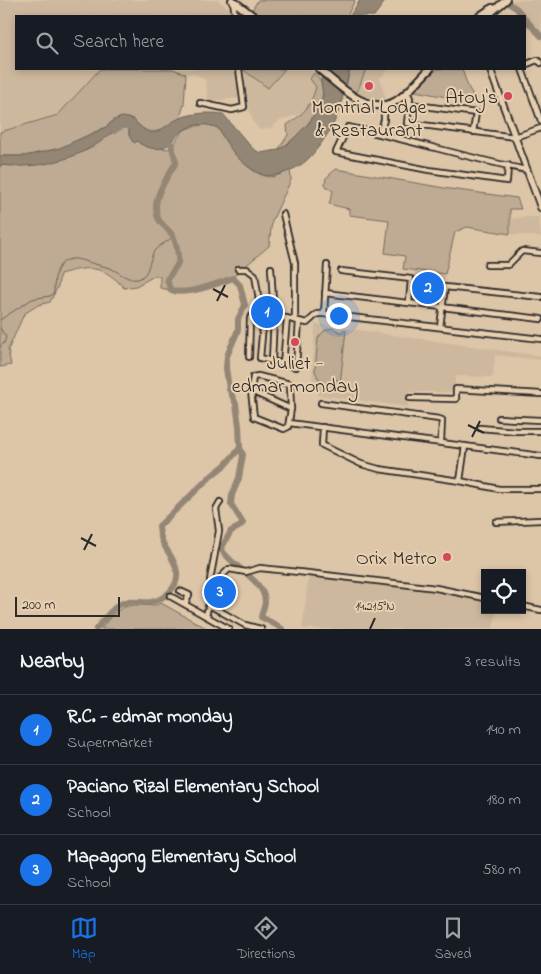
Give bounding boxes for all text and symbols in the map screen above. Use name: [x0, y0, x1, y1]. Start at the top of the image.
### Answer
search box: [15, 15, 526, 70]
icon: search: [33, 29, 61, 57]
text: Search here: [73, 29, 164, 56]
marker: Montrial Lodge & Restaurant: [363, 80, 375, 92]
place label: Atoy's: [445, 84, 498, 113]
marker: Atoy's: [502, 90, 514, 102]
place label: Montrial Lodge & Restaurant: [311, 94, 427, 146]
pin: 2: [412, 269, 444, 307]
pin: 1: [251, 293, 283, 331]
your location: [326, 303, 352, 329]
marker: Juliet - edmar monday: [289, 336, 301, 348]
place label: Juliet - edmar monday: [232, 350, 358, 402]
place label: Orix Metro: [356, 545, 437, 574]
marker: Orix Metro: [441, 551, 453, 563]
map controls: [481, 569, 526, 614]
button: locate: [481, 569, 526, 614]
pin: 3: [204, 573, 236, 611]
scale bar: [15, 594, 120, 617]
text: 200 m: [22, 595, 55, 616]
text: 14.215°N: [355, 598, 395, 616]
text: Nearby: [20, 647, 84, 677]
text: 3 results: [465, 650, 521, 674]
text: R.C. - edmar monday: [67, 704, 233, 731]
text: 1: [33, 718, 39, 742]
text: 140 m: [486, 718, 521, 742]
text: Supermarket: [67, 731, 153, 755]
text: Paciano Rizal Elementary School: [67, 774, 319, 801]
text: 2: [32, 788, 40, 812]
text: 180 m: [487, 788, 521, 812]
text: School: [67, 801, 111, 825]
text: Mapagong Elementary School: [67, 844, 296, 871]
text: 3: [33, 858, 39, 882]
text: 580 m: [483, 858, 521, 882]
text: School: [67, 871, 111, 895]
tab: Map: [70, 914, 98, 965]
tab: Directions: [237, 914, 295, 965]
tab: Saved: [435, 914, 471, 965]

